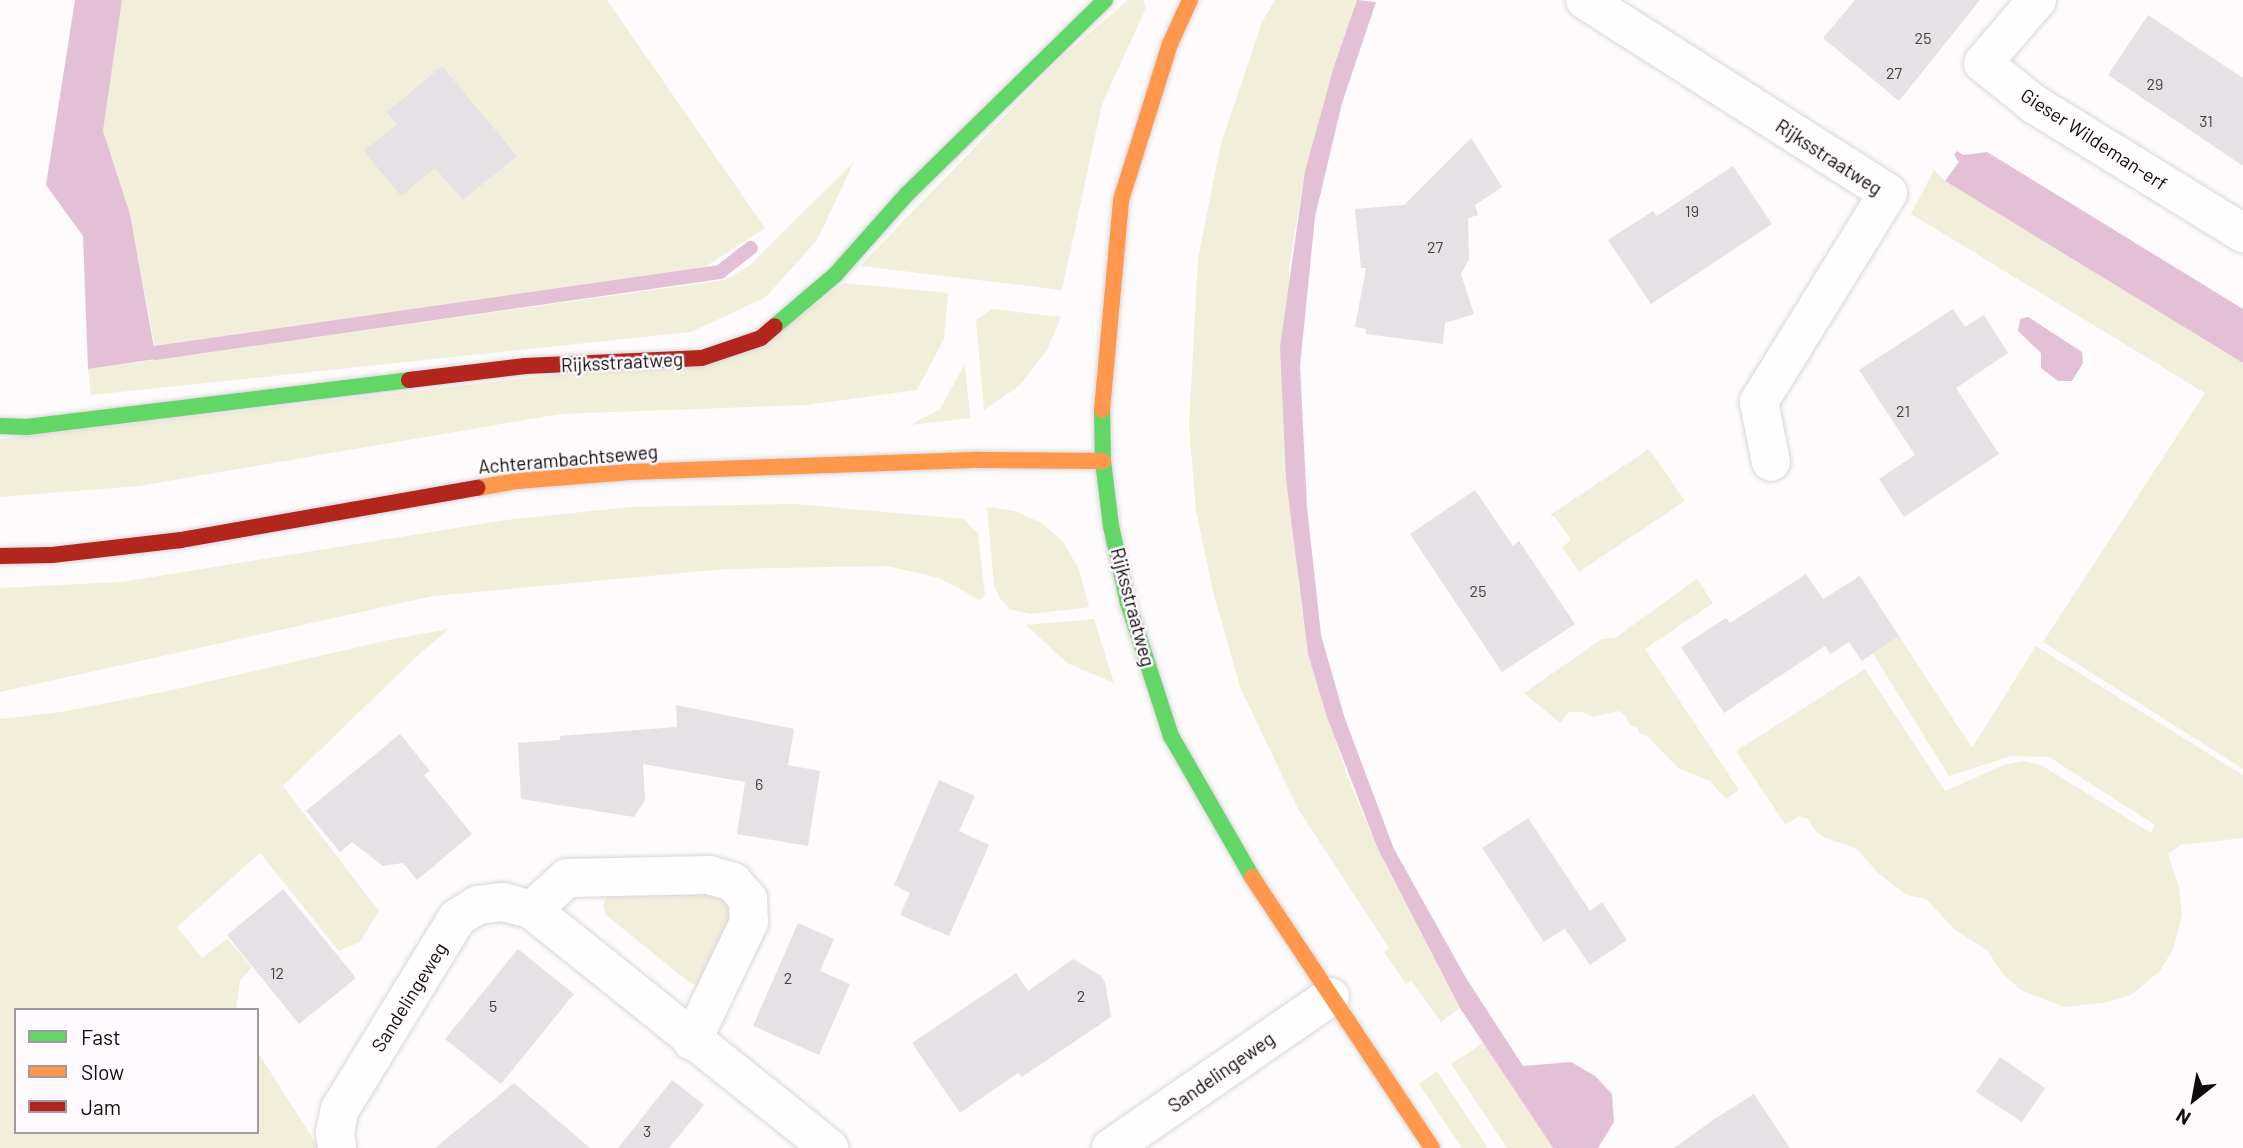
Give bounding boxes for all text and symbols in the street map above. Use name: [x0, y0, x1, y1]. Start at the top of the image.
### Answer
house number: 25: [1915, 28, 1931, 48]
house number: 27: [1886, 63, 1902, 83]
house number: 29: [2147, 74, 2163, 94]
street label: Gieser Wildeman-erf: [2017, 83, 2171, 195]
house number: 31: [2199, 111, 2213, 131]
street label: Rijksstraatweg: [1772, 114, 1886, 200]
house number: 19: [1685, 201, 1699, 221]
house number: 27: [1427, 237, 1443, 257]
street label: Rijksstraatweg: [560, 347, 684, 377]
house number: 21: [1896, 401, 1910, 421]
street label: Achterambachtseweg: [477, 440, 659, 478]
street label: Rijksstraatweg: [1106, 545, 1160, 669]
house number: 25: [1470, 581, 1486, 601]
house number: 6: [755, 774, 763, 794]
street label: Sandelingeweg: [366, 938, 452, 1056]
house number: 12: [270, 963, 284, 983]
house number: 2: [784, 968, 792, 988]
house number: 2: [1077, 986, 1085, 1006]
house number: 5: [489, 996, 497, 1016]
legend: [14, 1008, 259, 1134]
text: Fast: [81, 1024, 121, 1049]
street label: Sandelingeweg: [1163, 1027, 1279, 1117]
text: Slow: [81, 1059, 124, 1084]
north arrow: [2159, 1064, 2229, 1134]
text: Jam: [81, 1094, 121, 1119]
text: N: [2172, 1104, 2194, 1131]
house number: 3: [643, 1121, 651, 1141]

